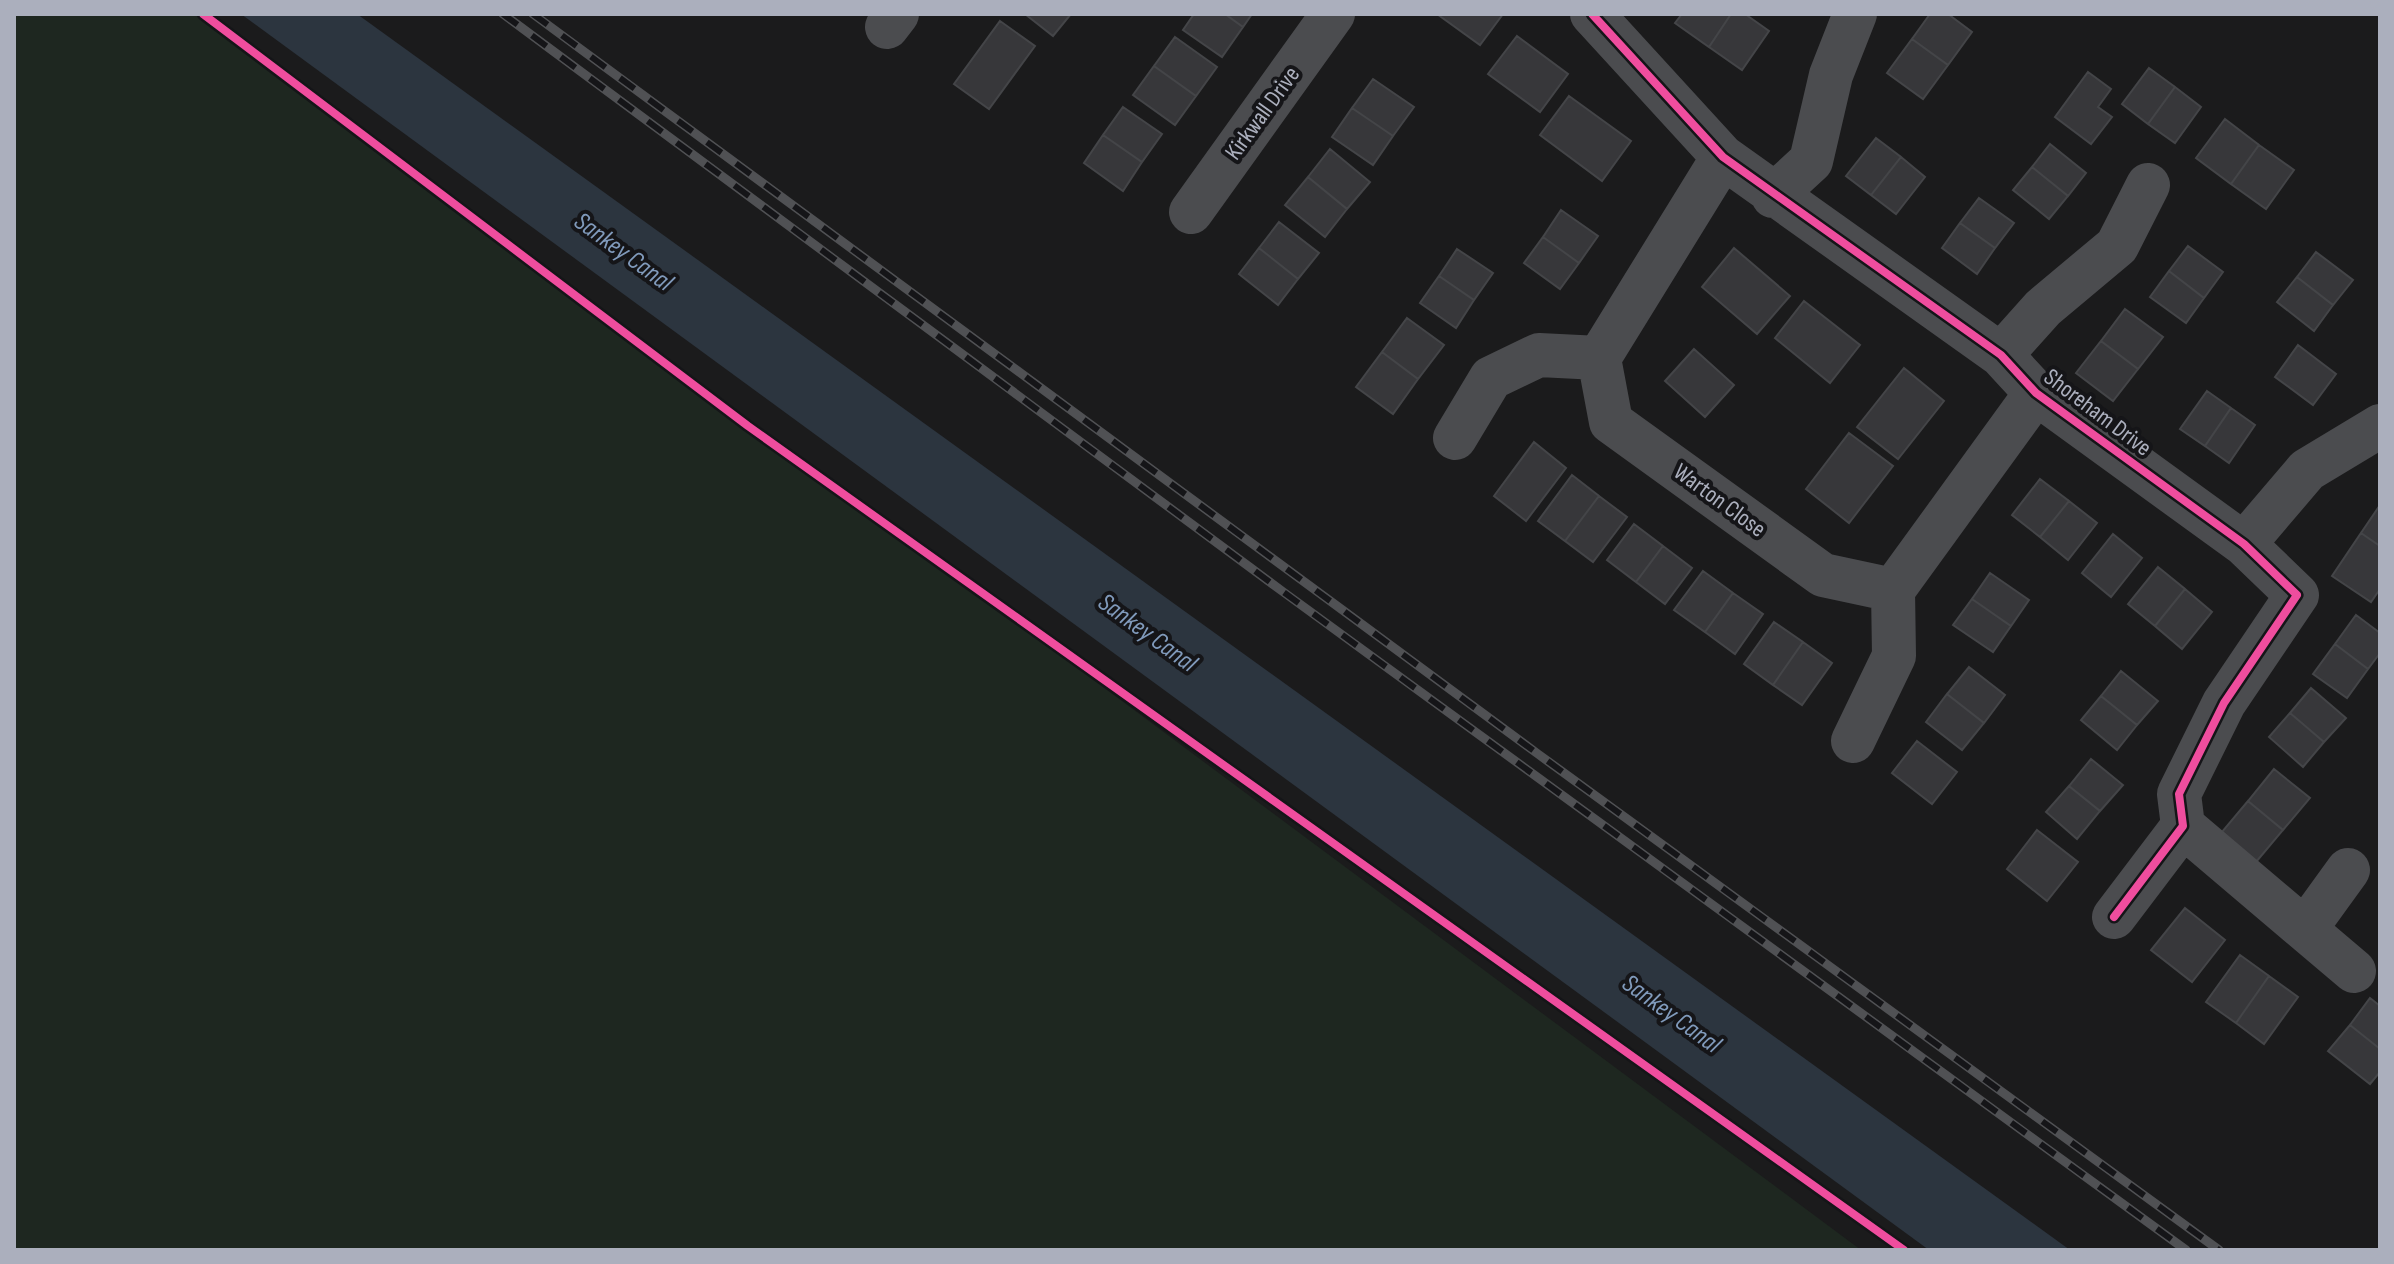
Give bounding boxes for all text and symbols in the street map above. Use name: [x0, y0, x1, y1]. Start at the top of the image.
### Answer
street label: Kirkwall Drive: [1219, 61, 1306, 166]
water label: Sankey Canal: [568, 206, 679, 299]
street label: Shoreham Drive: [2038, 363, 2157, 462]
street label: Warton Close: [1668, 457, 1771, 544]
water label: Sankey Canal: [1092, 587, 1203, 680]
water label: Sankey Canal: [1616, 968, 1727, 1061]

